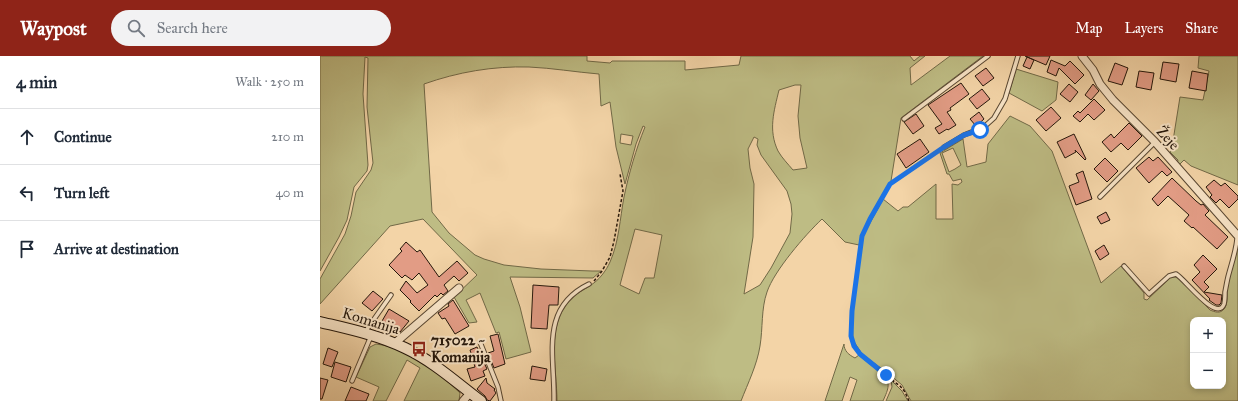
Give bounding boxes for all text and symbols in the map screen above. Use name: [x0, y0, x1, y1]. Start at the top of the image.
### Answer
search box: [111, 10, 391, 46]
text: Waypost: [20, 17, 87, 40]
icon: search: [125, 17, 147, 39]
text: Search here: [157, 19, 228, 37]
text: Map: [1075, 20, 1103, 37]
text: Layers: [1125, 20, 1163, 37]
text: Share: [1185, 20, 1218, 37]
text: 4 min: [16, 72, 57, 93]
text: Walk · 250 m: [235, 74, 304, 90]
route start: [971, 121, 989, 139]
street label: Žeje: [1153, 122, 1184, 154]
icon: ahead: [16, 126, 38, 148]
text: Continue: [54, 128, 112, 146]
text: 210 m: [271, 129, 304, 145]
icon: left: [16, 182, 38, 204]
text: Turn left: [54, 184, 110, 202]
text: 40 m: [275, 185, 304, 201]
icon: arrive: [16, 238, 38, 260]
text: Arrive at destination: [54, 240, 179, 258]
street label: Komanija: [340, 304, 403, 338]
map controls: [1190, 317, 1226, 389]
button: +: [1190, 317, 1226, 353]
place label: 715022 ~ Komanija: [431, 331, 491, 367]
bus stop icon: 715022 ~ Komanija: [410, 340, 428, 358]
button: −: [1190, 353, 1226, 389]
route end: [877, 366, 895, 384]

